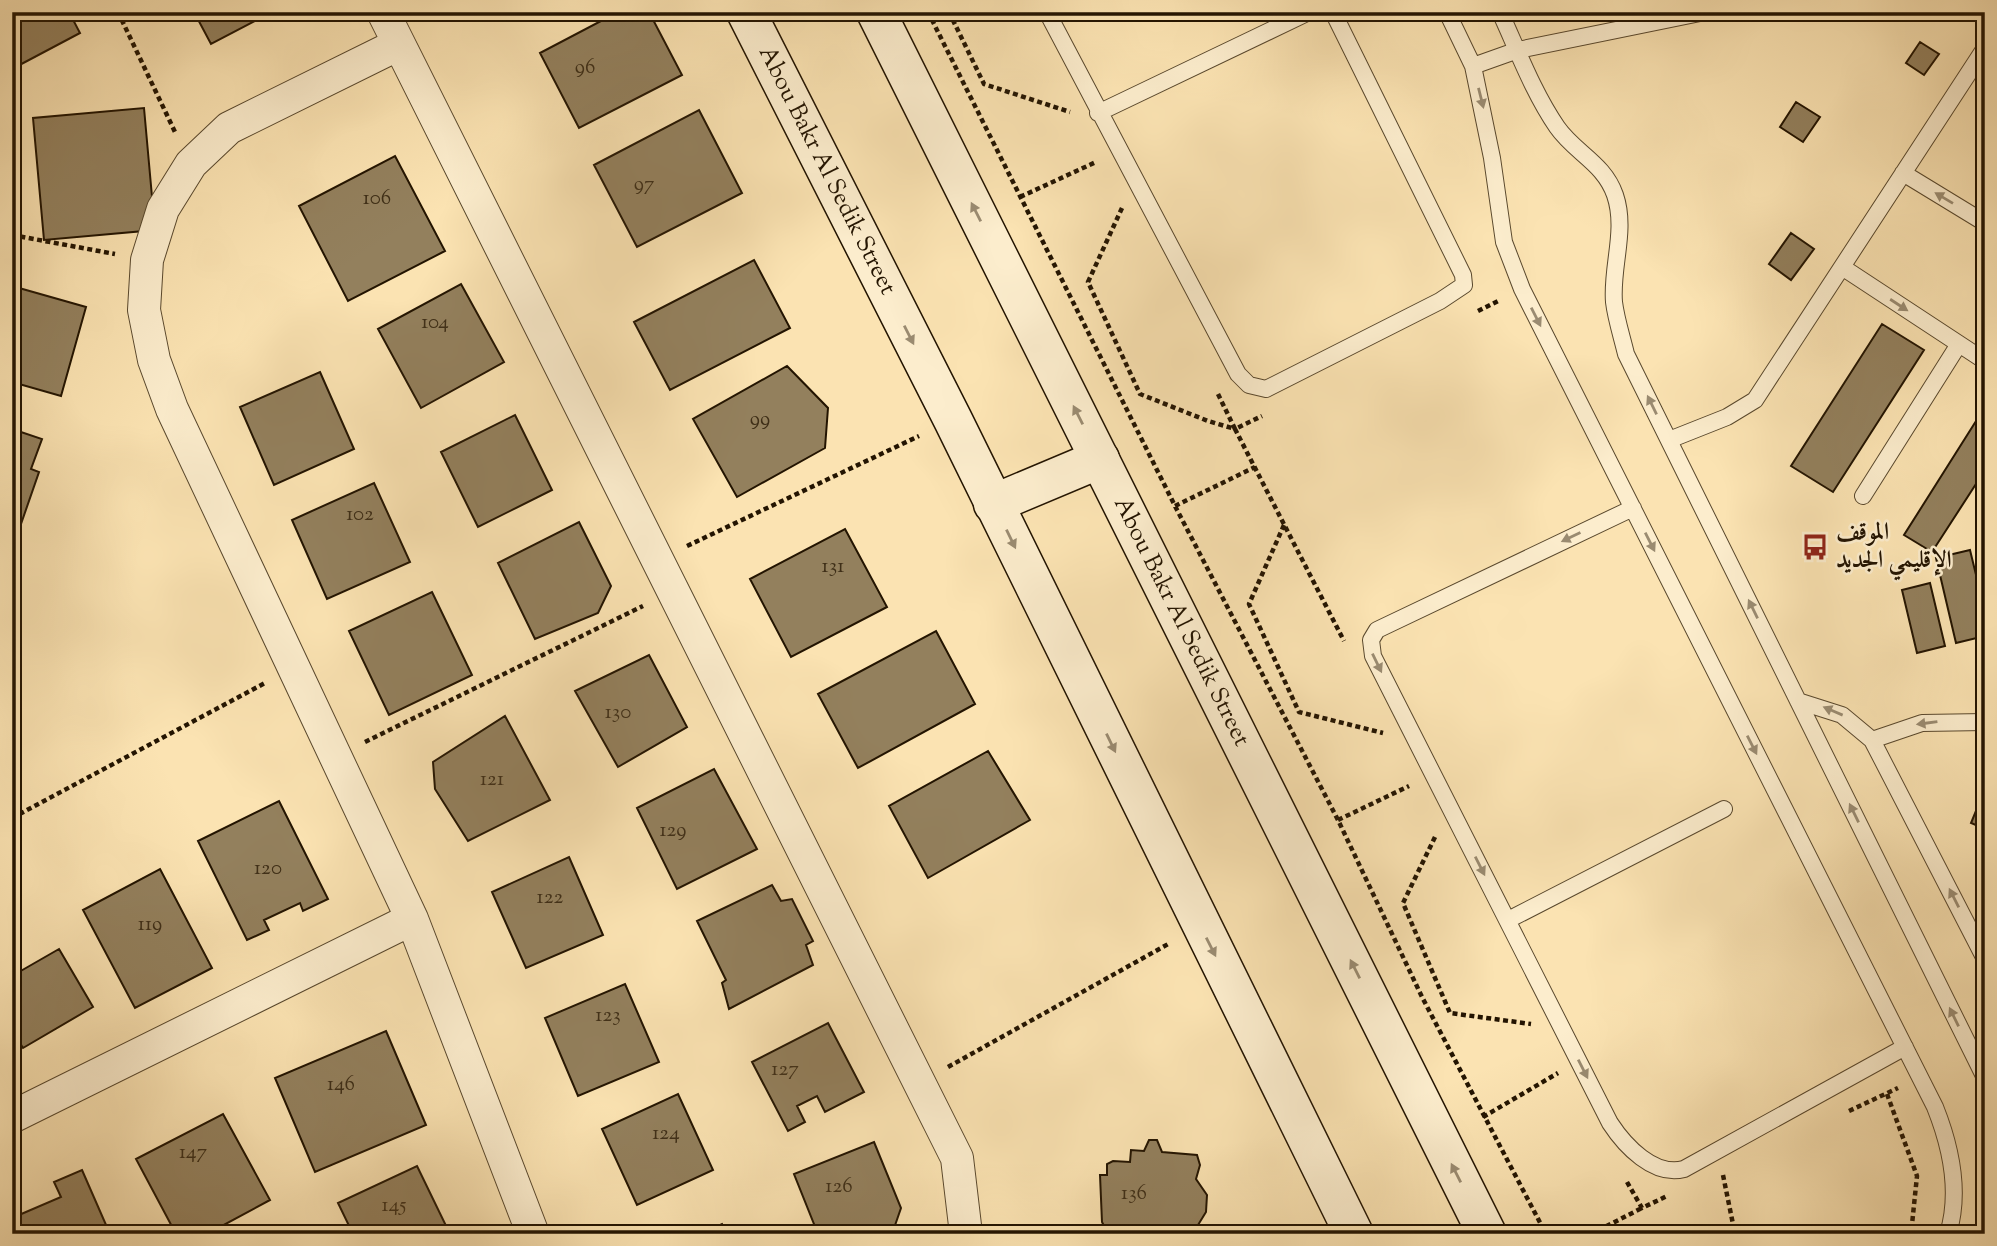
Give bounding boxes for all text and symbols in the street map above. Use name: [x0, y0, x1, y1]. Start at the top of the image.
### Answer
street label: Abou Bakr Al Sedik Street: [749, 40, 904, 301]
house number: 96: [575, 53, 595, 83]
one-way arrow: [1476, 87, 1487, 109]
house number: 97: [634, 170, 655, 200]
house number: 106: [363, 184, 391, 214]
one-way arrow: [1934, 192, 1953, 205]
one-way arrow: [970, 202, 981, 222]
one-way arrow: [1889, 298, 1908, 311]
one-way arrow: [1531, 307, 1542, 327]
house number: 104: [421, 308, 449, 338]
one-way arrow: [904, 325, 915, 345]
one-way arrow: [1646, 395, 1657, 415]
house number: 99: [750, 405, 770, 435]
one-way arrow: [1072, 405, 1083, 425]
street label: Abou Bakr Al Sedik Street: [1104, 491, 1258, 753]
house number: 102: [346, 500, 374, 530]
place label: الموقف الإقليمي الجديد: [1836, 516, 1952, 581]
one-way arrow: [1005, 529, 1016, 549]
one-way arrow: [1561, 532, 1581, 543]
one-way arrow: [1644, 532, 1655, 552]
bus stop icon: الموقف الإقليمي الجديد: [1800, 532, 1830, 562]
house number: 131: [822, 552, 844, 582]
one-way arrow: [1747, 599, 1758, 619]
one-way arrow: [1371, 653, 1383, 673]
house number: 130: [605, 698, 631, 728]
one-way arrow: [1822, 705, 1843, 716]
one-way arrow: [1916, 717, 1938, 728]
one-way arrow: [1105, 733, 1116, 753]
one-way arrow: [1747, 735, 1758, 755]
house number: 121: [480, 765, 504, 795]
one-way arrow: [1848, 803, 1859, 823]
house number: 129: [659, 816, 687, 846]
house number: 120: [254, 854, 282, 884]
one-way arrow: [1474, 856, 1486, 876]
house number: 122: [537, 883, 564, 913]
one-way arrow: [1948, 888, 1959, 908]
house number: 119: [138, 910, 162, 940]
one-way arrow: [1205, 938, 1217, 958]
one-way arrow: [1349, 959, 1360, 979]
house number: 123: [595, 1001, 621, 1031]
one-way arrow: [1949, 1007, 1960, 1027]
house number: 127: [771, 1055, 799, 1085]
one-way arrow: [1577, 1059, 1588, 1079]
house number: 146: [327, 1070, 355, 1100]
house number: 124: [652, 1119, 680, 1149]
house number: 147: [179, 1138, 208, 1168]
one-way arrow: [1451, 1163, 1462, 1183]
house number: 126: [825, 1172, 853, 1202]
house number: 136: [1121, 1179, 1147, 1209]
house number: 145: [382, 1191, 406, 1221]

